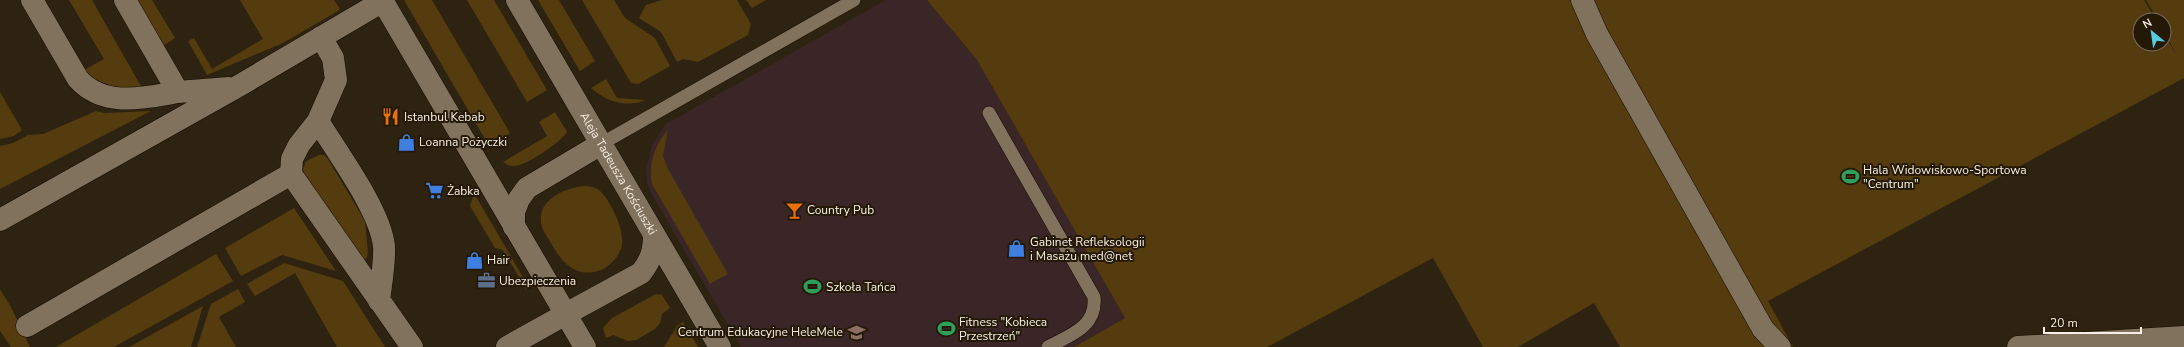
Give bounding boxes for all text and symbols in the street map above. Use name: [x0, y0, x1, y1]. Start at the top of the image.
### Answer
north arrow: [2132, 12, 2172, 52]
text: N: [2140, 15, 2155, 32]
restaurant icon: Istanbul Kebab: [381, 107, 401, 127]
place label: Istanbul Kebab: [404, 109, 485, 125]
street label: Aleja Tadeusza Kościuszki: [576, 109, 661, 238]
shop icon: Loanna Pożyczki: [396, 132, 416, 152]
place label: Loanna Pożyczki: [419, 134, 507, 150]
place label: Hala Widowiskowo-Sportowa "Centrum": [1863, 162, 2027, 192]
sports icon: Hala Widowiskowo-Sportowa "Centrum": [1840, 167, 1860, 187]
supermarket icon: Żabka: [424, 181, 444, 201]
place label: Żabka: [447, 183, 480, 199]
bar icon: Country Pub: [784, 200, 804, 220]
place label: Country Pub: [807, 202, 874, 218]
place label: Gabinet Refleksologii i Masażu med@net: [1030, 234, 1145, 264]
shop icon: Gabinet Refleksologii i Masażu med@net: [1007, 239, 1027, 259]
shop icon: Hair: [464, 250, 484, 270]
place label: Hair: [487, 252, 510, 268]
office icon: Ubezpieczenia: [476, 271, 496, 291]
place label: Ubezpieczenia: [499, 273, 576, 289]
sports icon: Szkoła Tańca: [803, 277, 823, 297]
place label: Szkoła Tańca: [826, 279, 896, 295]
scale bar: [2044, 309, 2141, 335]
place label: Fitness "Kobieca Przestrzeń": [959, 314, 1047, 344]
text: 20 m: [2050, 315, 2078, 331]
sports icon: Fitness "Kobieca Przestrzeń": [936, 319, 956, 339]
school or university icon: Centrum Edukacyjne HeleMele: [846, 322, 866, 342]
place label: Centrum Edukacyjne HeleMele: [678, 324, 843, 340]

